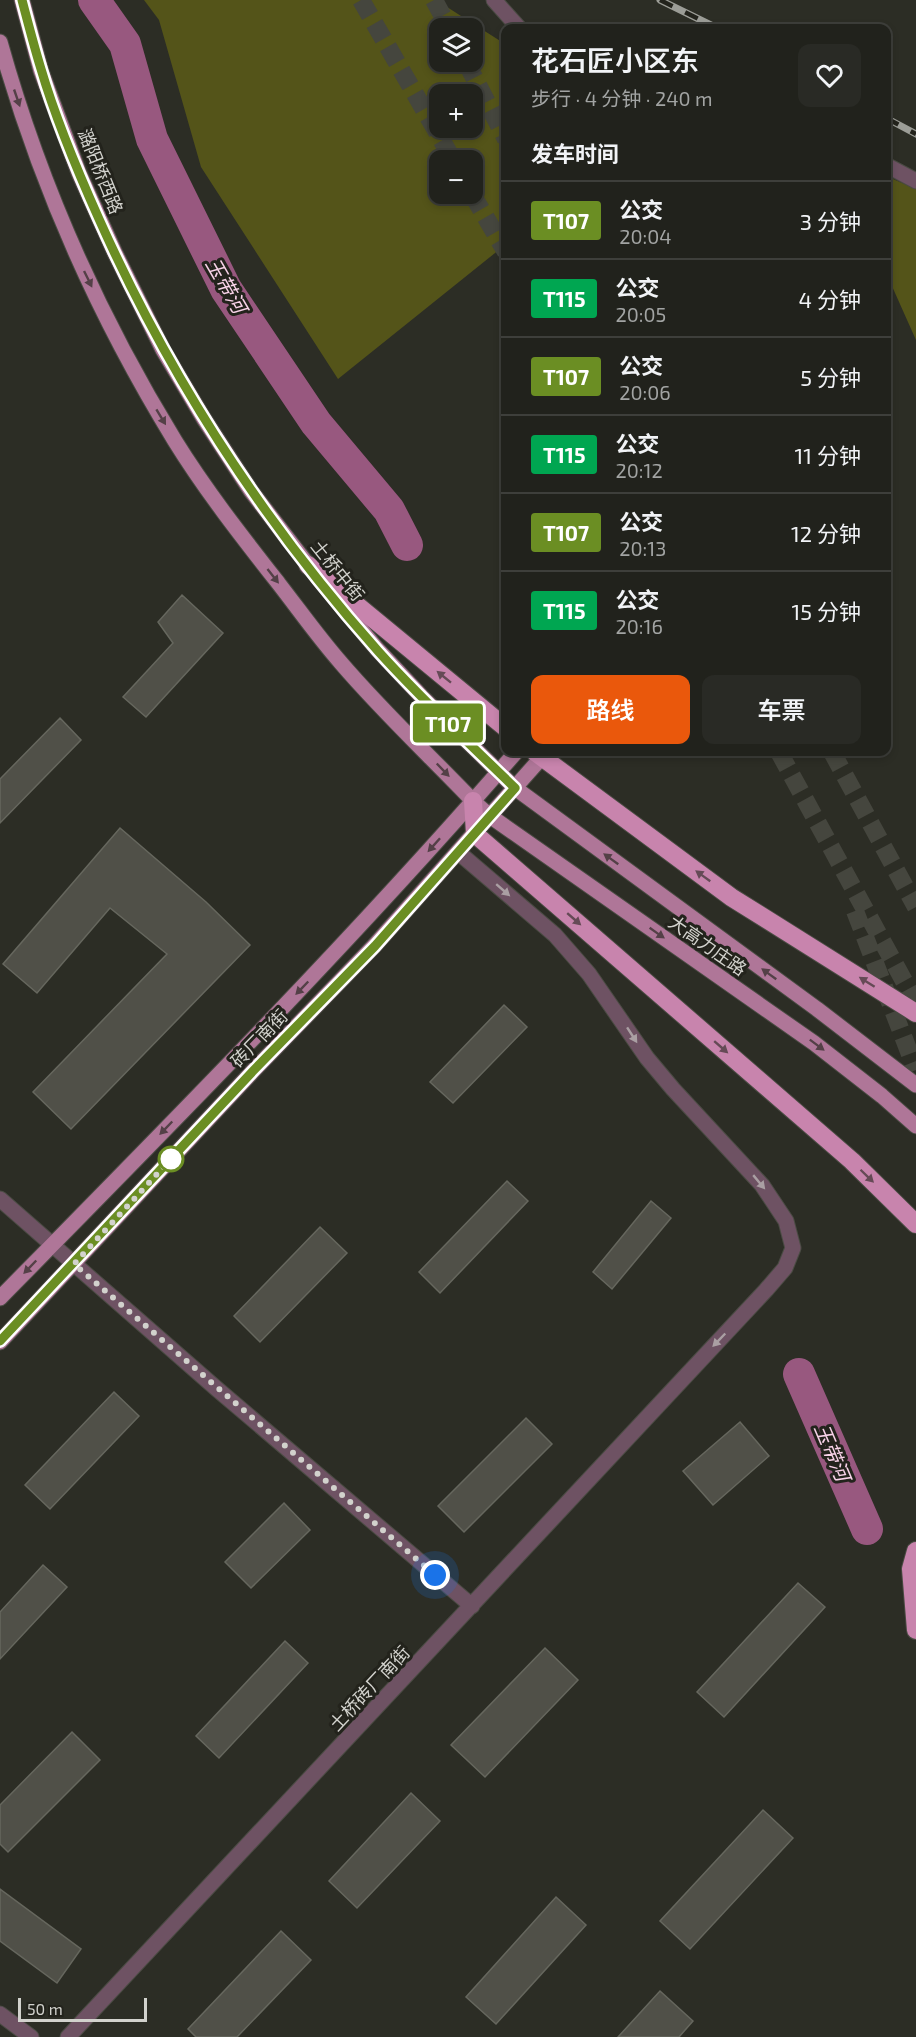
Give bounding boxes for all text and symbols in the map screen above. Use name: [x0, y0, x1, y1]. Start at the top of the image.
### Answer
map controls: [429, 18, 483, 204]
button: layers: [429, 18, 483, 72]
text: 花石匠小区东: [531, 43, 699, 77]
button: heart: [798, 44, 861, 107]
button: +: [429, 84, 483, 138]
text: 步行 · 4 分钟 · 240 m: [531, 86, 713, 110]
one-way arrow: [12, 89, 22, 107]
street label: 潞阳桥西路: [74, 125, 128, 217]
text: 发车时间: [531, 140, 619, 166]
button: −: [429, 150, 483, 204]
text: 公交: [619, 196, 663, 222]
text: T107: [543, 208, 589, 233]
text: 3 分钟: [800, 208, 861, 234]
text: 20:04: [619, 224, 672, 248]
water label: 玉带河: [202, 253, 254, 320]
one-way arrow: [83, 271, 92, 288]
text: 公交: [615, 274, 660, 300]
text: T115: [543, 286, 585, 311]
text: 4 分钟: [799, 286, 861, 312]
text: 20:05: [615, 302, 666, 326]
text: 公交: [619, 352, 663, 378]
text: T107: [543, 364, 589, 389]
text: 5 分钟: [800, 364, 861, 390]
text: 20:06: [619, 380, 671, 404]
one-way arrow: [156, 409, 166, 426]
text: 公交: [615, 430, 660, 456]
text: T115: [543, 442, 585, 467]
text: 11 分钟: [795, 442, 861, 468]
text: 20:12: [615, 458, 663, 482]
text: 公交: [619, 508, 663, 534]
text: T107: [543, 520, 589, 545]
text: 12 分钟: [791, 520, 861, 546]
street label: 土桥中街: [307, 535, 369, 605]
text: 20:13: [619, 536, 666, 560]
one-way arrow: [266, 568, 279, 584]
text: 公交: [615, 586, 660, 612]
text: T115: [543, 598, 585, 623]
text: 15 分钟: [792, 598, 861, 624]
text: 20:16: [615, 614, 663, 638]
one-way arrow: [436, 671, 452, 684]
button: 路线: [531, 675, 690, 744]
button: 车票: [702, 675, 861, 744]
line badge: T107: [406, 704, 490, 742]
text: T107: [425, 711, 471, 736]
one-way arrow: [436, 762, 450, 777]
one-way arrow: [428, 837, 441, 852]
one-way arrow: [604, 853, 620, 865]
one-way arrow: [695, 869, 711, 882]
one-way arrow: [495, 883, 510, 896]
street label: 大高力庄路: [665, 910, 751, 980]
one-way arrow: [566, 913, 582, 926]
one-way arrow: [649, 927, 665, 939]
one-way arrow: [761, 968, 777, 980]
one-way arrow: [858, 976, 875, 987]
one-way arrow: [295, 980, 309, 995]
street label: 砖厂南街: [226, 1004, 292, 1072]
one-way arrow: [626, 1026, 638, 1042]
one-way arrow: [809, 1039, 824, 1051]
one-way arrow: [713, 1040, 728, 1053]
one-way arrow: [160, 1120, 173, 1135]
unlabelled marker: [158, 1146, 184, 1172]
one-way arrow: [860, 1169, 875, 1183]
one-way arrow: [752, 1174, 765, 1190]
one-way arrow: [23, 1260, 37, 1275]
one-way arrow: [712, 1333, 726, 1347]
water label: 玉带河: [810, 1420, 857, 1488]
your location: [420, 1560, 450, 1590]
street label: 土桥砖厂南街: [324, 1641, 414, 1735]
scale bar: [18, 1995, 147, 2022]
text: 50 m: [27, 1999, 63, 2018]

